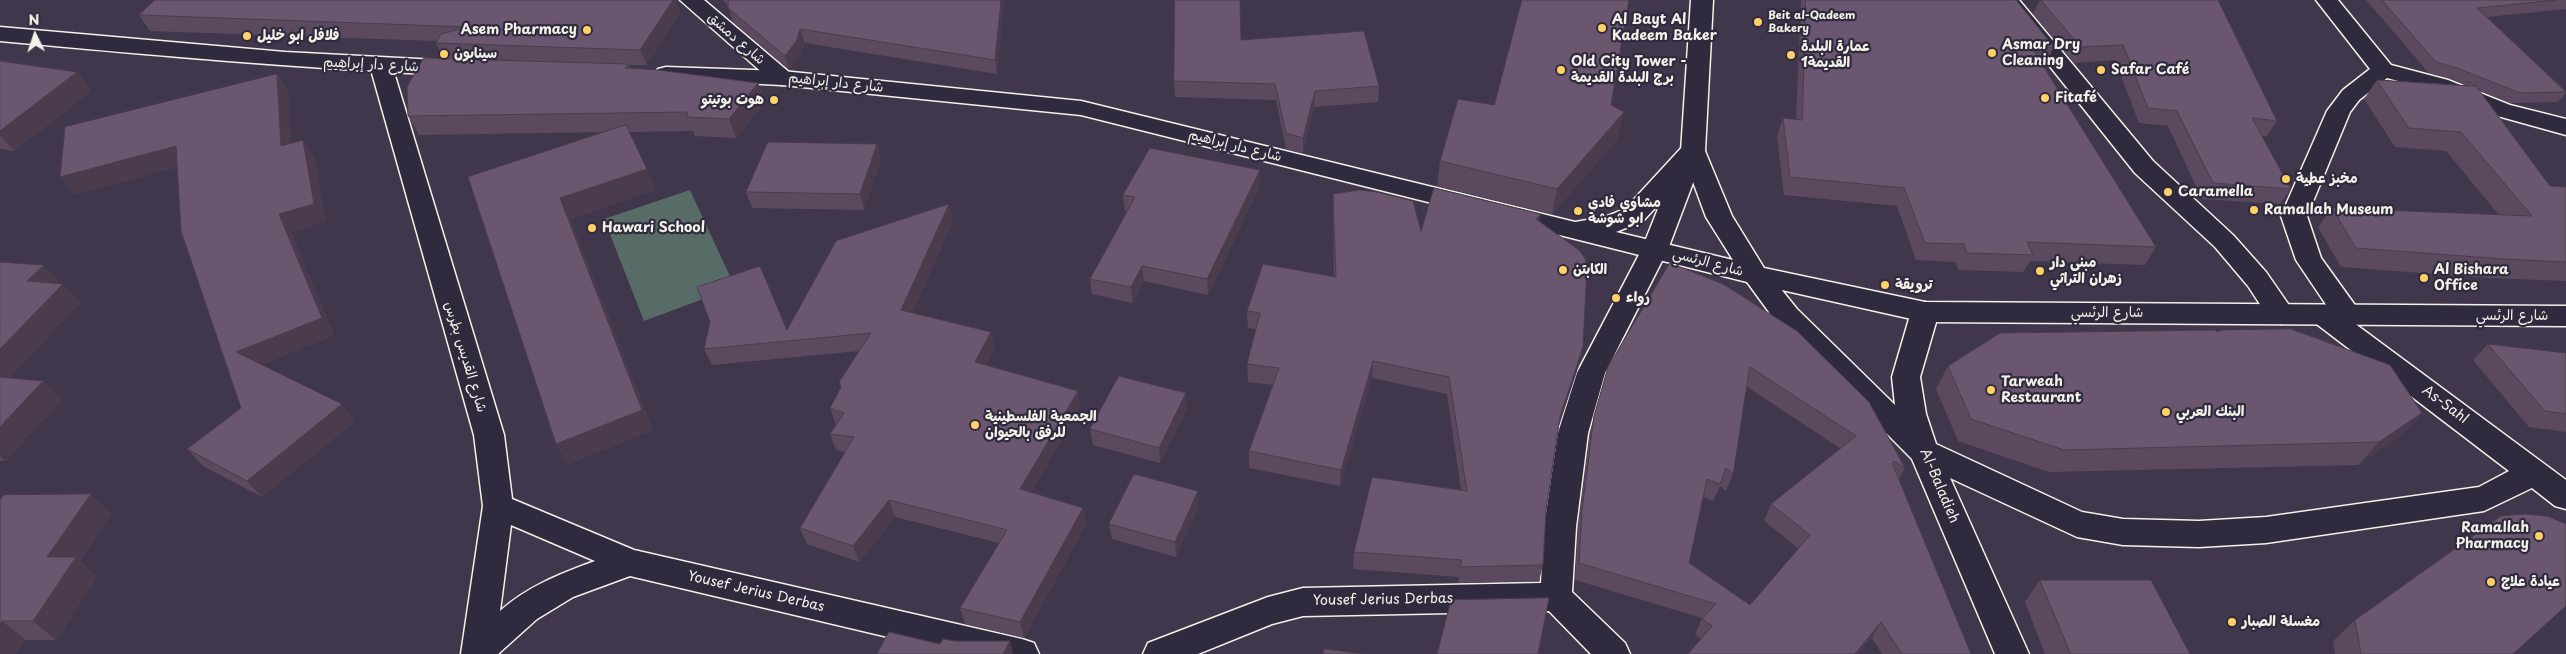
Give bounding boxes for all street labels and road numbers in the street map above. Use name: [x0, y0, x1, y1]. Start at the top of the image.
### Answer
street label: شارع دمشق: [704, 9, 768, 69]
street label: شارع دار إبراهيم: [323, 54, 419, 76]
street label: شارع دار إبراهيم: [788, 70, 884, 96]
street label: شارع دار إبراهيم: [1187, 126, 1283, 166]
street label: شارع الرئسي: [1671, 245, 1745, 281]
street label: شارع القديس بطرس: [440, 300, 490, 414]
street label: شارع الرئسي: [2071, 305, 2143, 321]
street label: شارع الرئسي: [2476, 308, 2548, 324]
street label: As-Sahl: [2419, 382, 2471, 428]
street label: Al-Baladieh: [1916, 446, 1962, 526]
street label: Yousef Jerius Derbas: [686, 568, 826, 616]
street label: Yousef Jerius Derbas: [1313, 590, 1453, 610]

